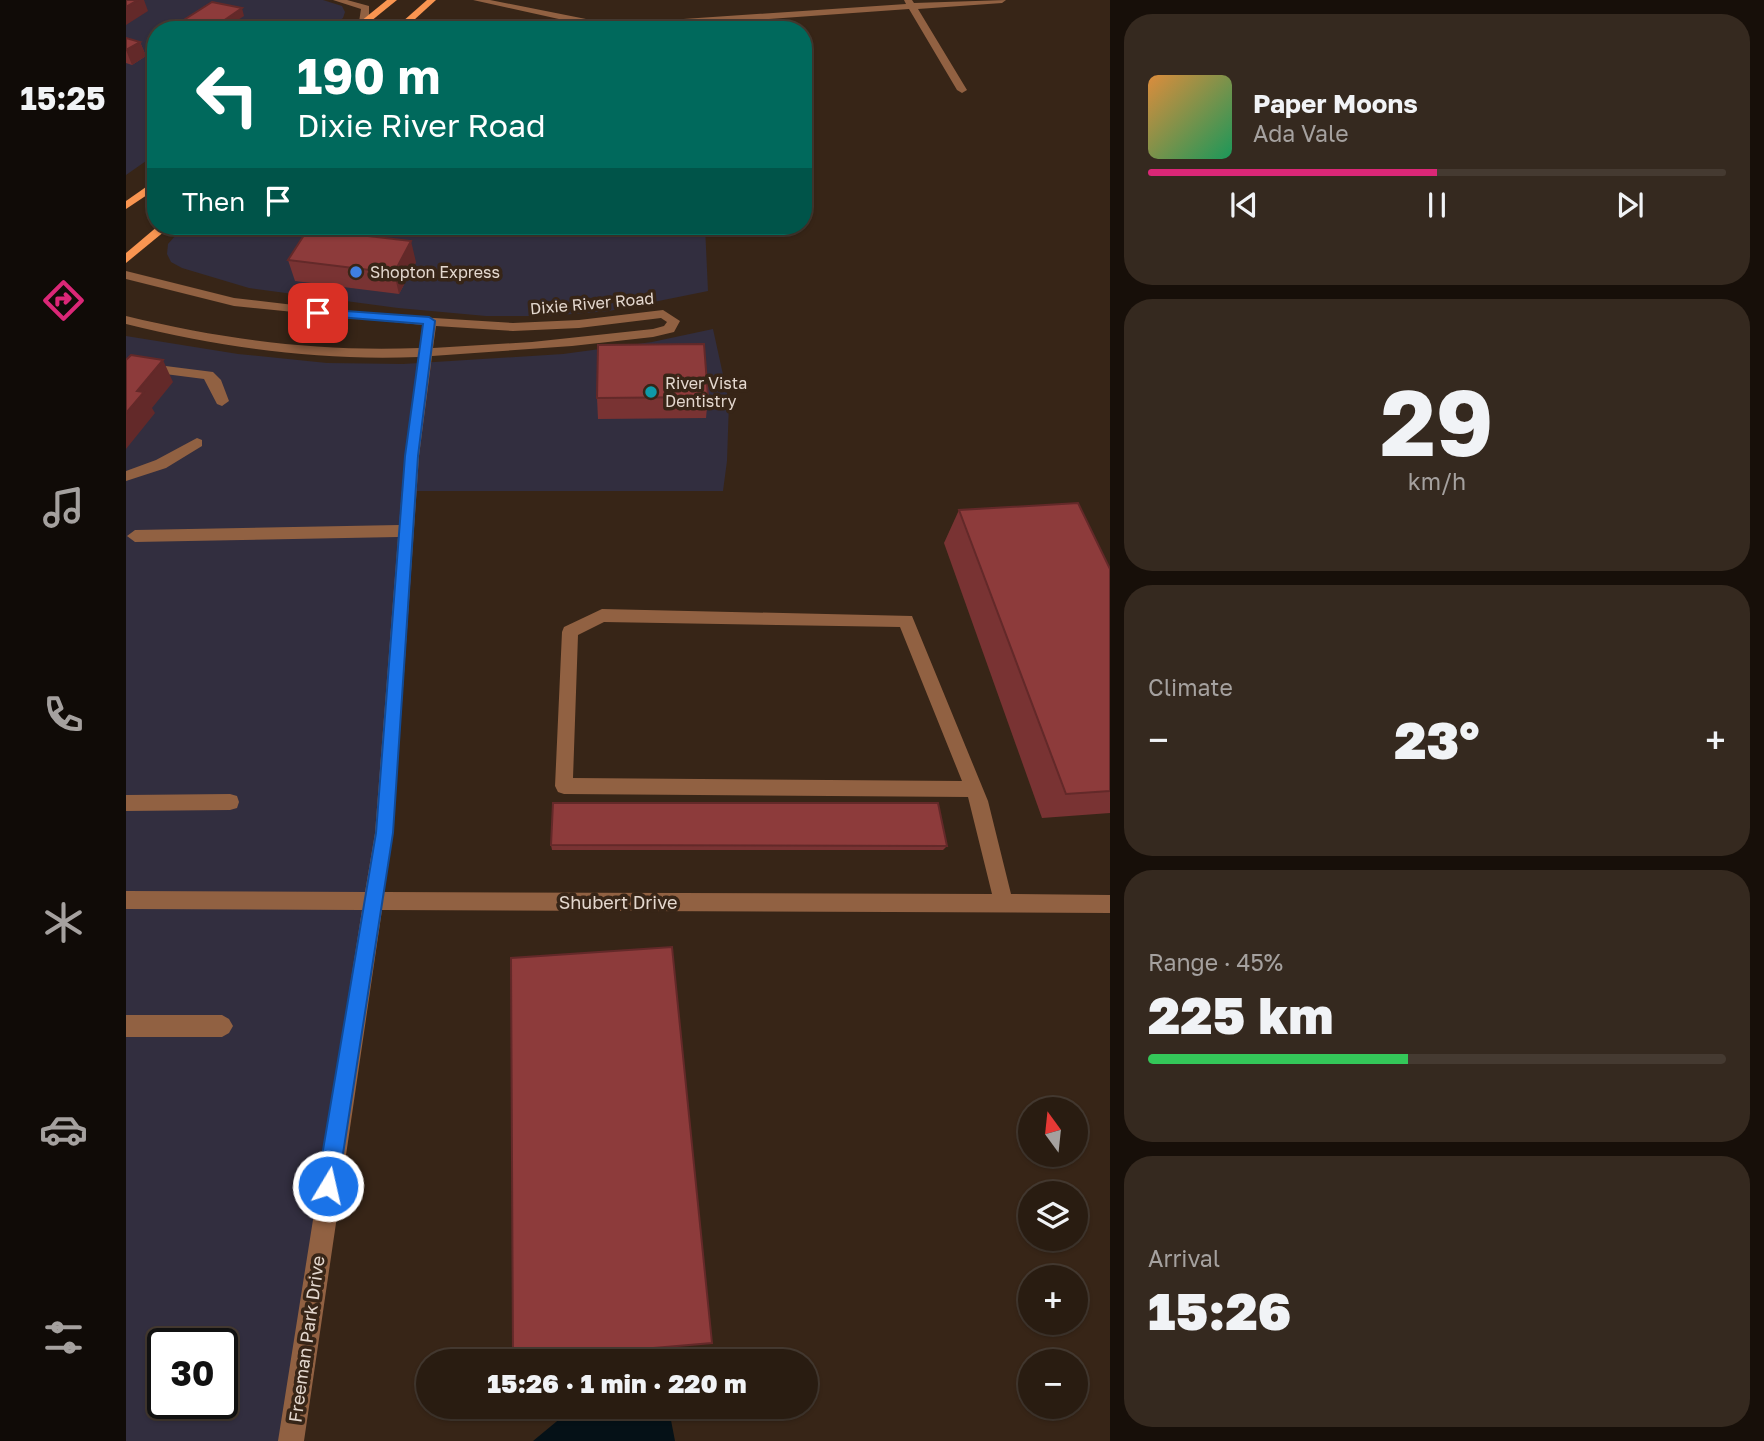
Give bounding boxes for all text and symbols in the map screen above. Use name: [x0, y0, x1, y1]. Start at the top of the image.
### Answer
text: 190 m: [297, 46, 440, 105]
icon: left: [182, 49, 273, 140]
text: 15:25: [20, 79, 106, 117]
text: Paper Moons: [1253, 88, 1418, 119]
text: Dixie River Road: [297, 106, 546, 144]
text: Ada Vale: [1253, 119, 1349, 147]
icon: arrive: [259, 182, 297, 220]
text: Then: [182, 186, 245, 217]
icon: previous: [1225, 186, 1263, 224]
icon: pause: [1418, 186, 1456, 224]
icon: next: [1611, 186, 1649, 224]
place label: Shopton Express: [370, 262, 500, 282]
marker: Shopton Express: [348, 264, 364, 280]
icon: directions: [39, 276, 88, 325]
pin: [288, 283, 348, 343]
street label: Dixie River Road: [529, 288, 655, 318]
icon: arrive: [299, 294, 337, 332]
text: 29: [1380, 367, 1494, 476]
place label: River Vista Dentistry: [665, 373, 747, 411]
marker: River Vista Dentistry: [643, 384, 659, 400]
text: km/h: [1408, 467, 1466, 495]
icon: music: [39, 483, 88, 532]
text: Climate: [1148, 673, 1233, 701]
icon: phone: [39, 690, 88, 739]
text: 23°: [1394, 708, 1480, 770]
text: −: [1148, 717, 1169, 762]
text: +: [1705, 717, 1726, 762]
street label: Shubert Drive: [559, 891, 677, 913]
icon: climate: [39, 898, 88, 947]
text: Range · 45%: [1148, 948, 1283, 976]
text: 225 km: [1148, 983, 1334, 1045]
north arrow: [1018, 1097, 1088, 1167]
map controls: [1018, 1097, 1088, 1419]
icon: car: [39, 1105, 88, 1154]
position arrow: [291, 1149, 365, 1223]
button: layers: [1018, 1181, 1088, 1251]
text: Arrival: [1148, 1244, 1220, 1272]
street label: Freeman Park Drive: [283, 1254, 329, 1424]
button: +: [1018, 1265, 1088, 1335]
text: 15:26: [1148, 1279, 1291, 1341]
icon: filters: [39, 1313, 88, 1362]
speed limit sign: 30: [147, 1328, 238, 1419]
button: −: [1018, 1349, 1088, 1419]
text: 15:26 · 1 min · 220 m: [487, 1368, 747, 1399]

